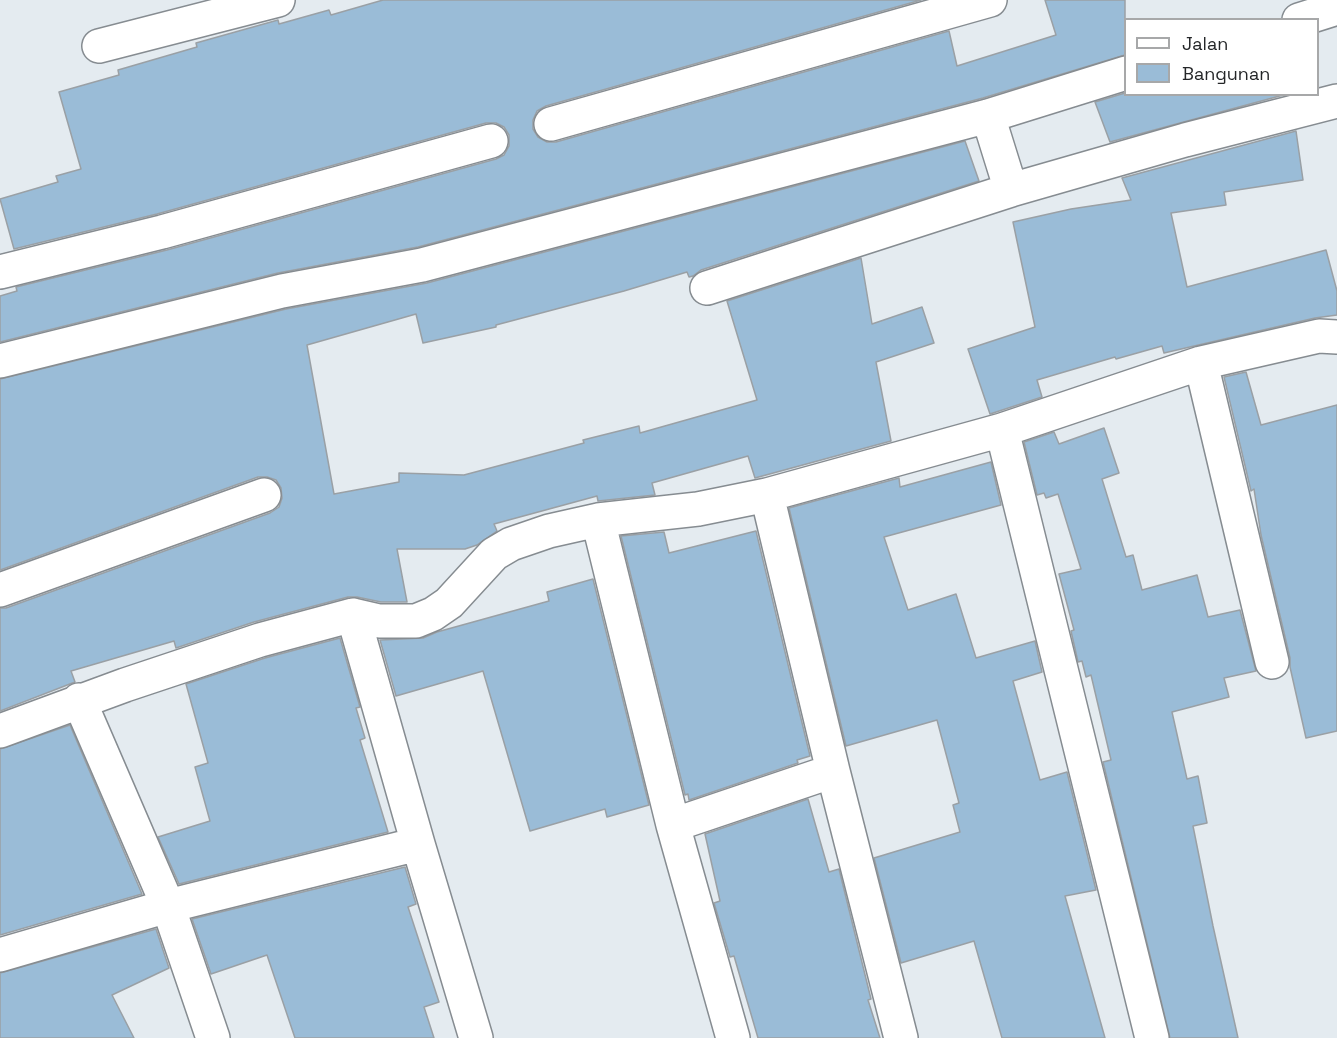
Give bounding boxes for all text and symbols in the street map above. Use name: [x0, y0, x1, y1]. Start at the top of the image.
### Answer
legend: [1124, 18, 1319, 96]
text: Jalan: [1182, 32, 1228, 55]
text: Bangunan: [1182, 62, 1270, 85]

